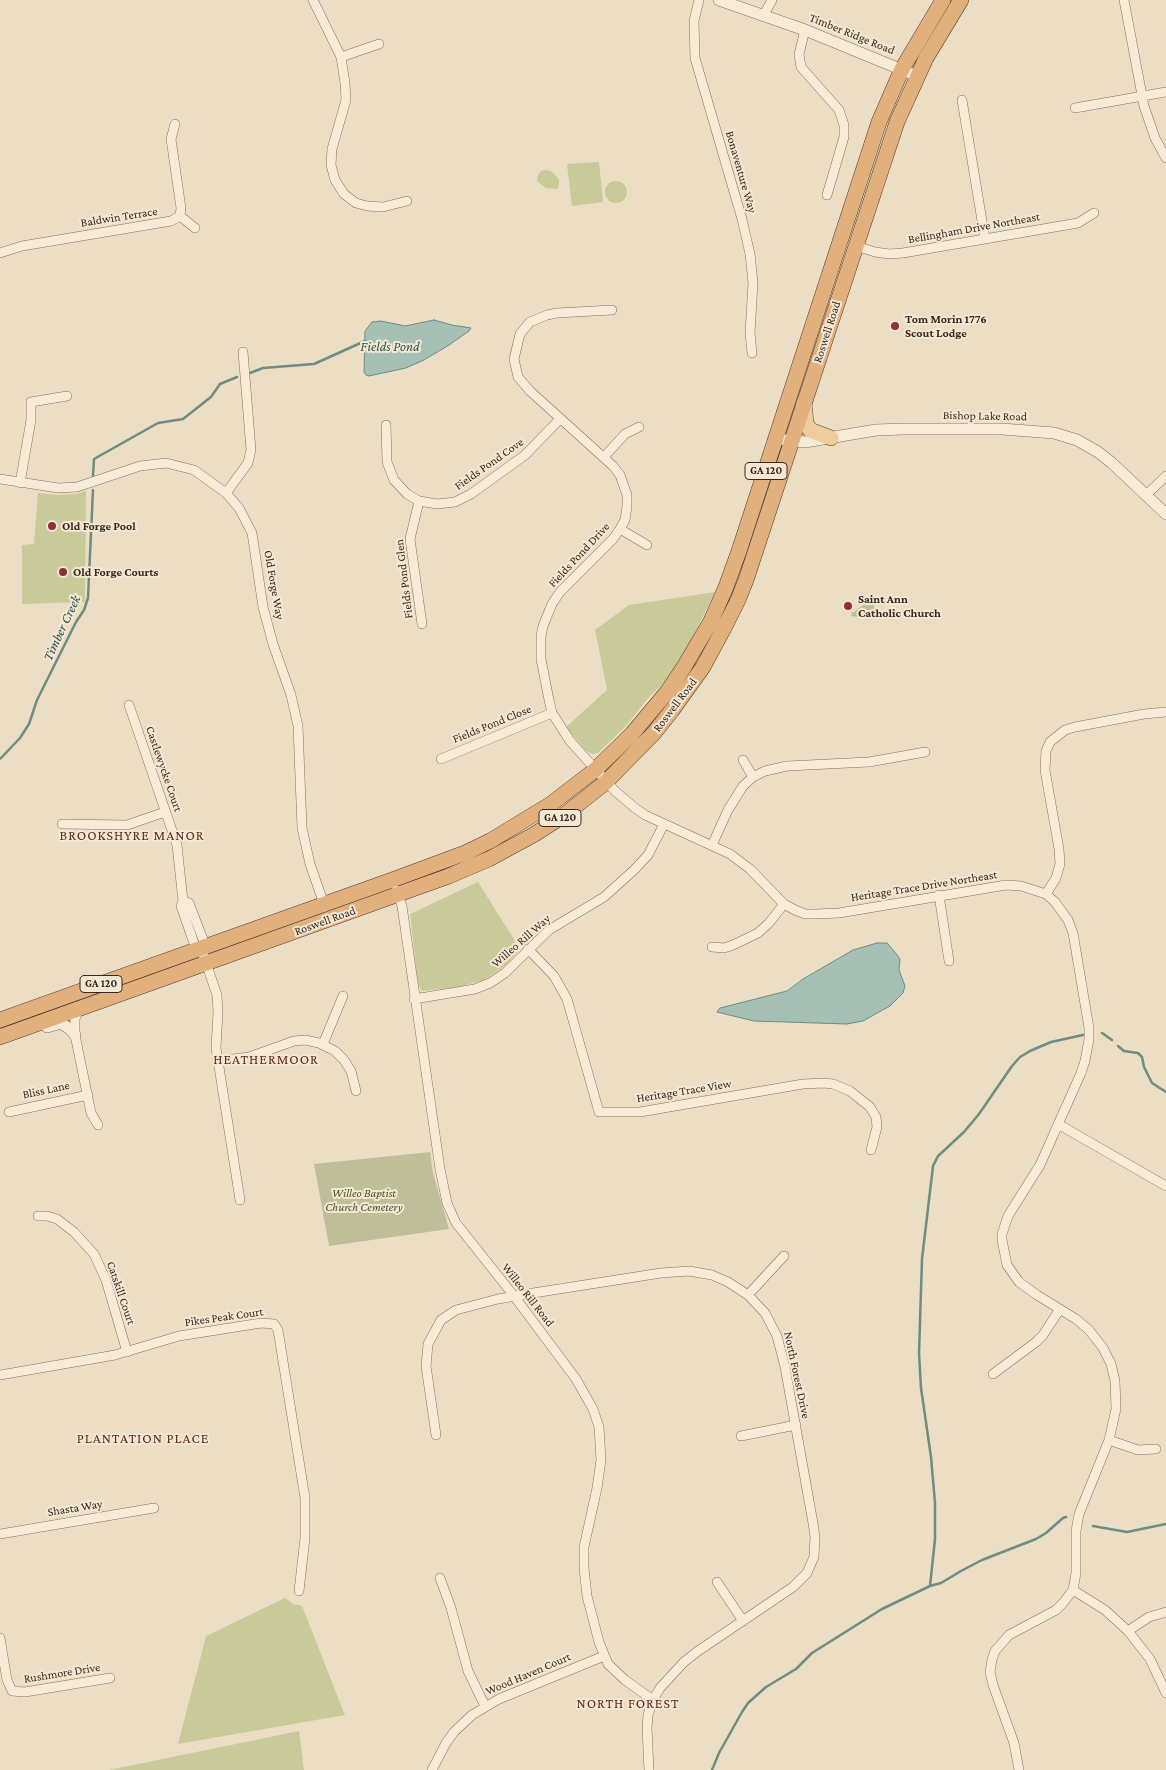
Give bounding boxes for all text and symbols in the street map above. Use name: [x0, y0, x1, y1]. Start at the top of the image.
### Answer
street label: Timber Ridge Road: [807, 10, 897, 58]
street label: Bonaventure Way: [722, 129, 760, 215]
street label: Baldwin Terrace: [80, 204, 158, 230]
street label: Bellingham Drive Northeast: [907, 209, 1041, 247]
street label: Roswell Road: [810, 299, 844, 365]
place label: Tom Morin 1776 Scout Lodge: [905, 312, 987, 340]
marker: Tom Morin 1776 Scout Lodge: [889, 320, 901, 332]
water label: Fields Pond: [360, 339, 420, 355]
street label: Bishop Lake Road: [943, 408, 1027, 424]
street label: Fields Pond Cove: [452, 435, 526, 493]
road number: GA 120: [745, 462, 787, 480]
place label: Old Forge Pool: [62, 519, 136, 533]
marker: Old Forge Pool: [46, 520, 58, 532]
street label: Fields Pond Drive: [545, 520, 613, 590]
street label: Fields Pond Glen: [392, 538, 416, 620]
street label: Old Forge Way: [261, 549, 287, 621]
place label: Old Forge Courts: [73, 565, 158, 579]
marker: Old Forge Courts: [57, 566, 69, 578]
place label: Saint Ann Catholic Church: [858, 592, 941, 620]
water label: Timber Creek: [40, 593, 84, 663]
marker: Saint Ann Catholic Church: [842, 600, 854, 612]
street label: Roswell Road: [650, 675, 700, 735]
street label: Fields Pond Close: [451, 702, 533, 746]
street label: Castlewycke Court: [143, 724, 185, 814]
road number: GA 120: [539, 810, 581, 826]
district label: BROOKSHYRE MANOR: [57, 828, 207, 844]
street label: Heritage Trace Drive Northeast: [850, 867, 998, 905]
street label: Roswell Road: [292, 903, 358, 939]
street label: Willeo Rill Way: [489, 911, 553, 971]
road number: GA 120: [80, 976, 122, 992]
district label: HEATHERMOOR: [212, 1052, 320, 1068]
street label: Heritage Trace View: [636, 1076, 732, 1106]
street label: Bliss Lane: [21, 1078, 71, 1102]
park label: Willeo Baptist Church Cemetery: [325, 1186, 403, 1214]
street label: Catskill Court: [103, 1259, 139, 1327]
street label: Willeo Rill Road: [499, 1260, 557, 1330]
street label: Pikes Peak Court: [184, 1304, 264, 1330]
street label: North Forest Drive: [781, 1330, 813, 1420]
district label: PLANTATION PLACE: [75, 1431, 211, 1447]
street label: Shasta Way: [46, 1497, 104, 1519]
street label: Wood Haven Court: [483, 1650, 573, 1698]
street label: Rushmore Drive: [23, 1660, 101, 1686]
district label: NORTH FOREST: [575, 1696, 681, 1712]

